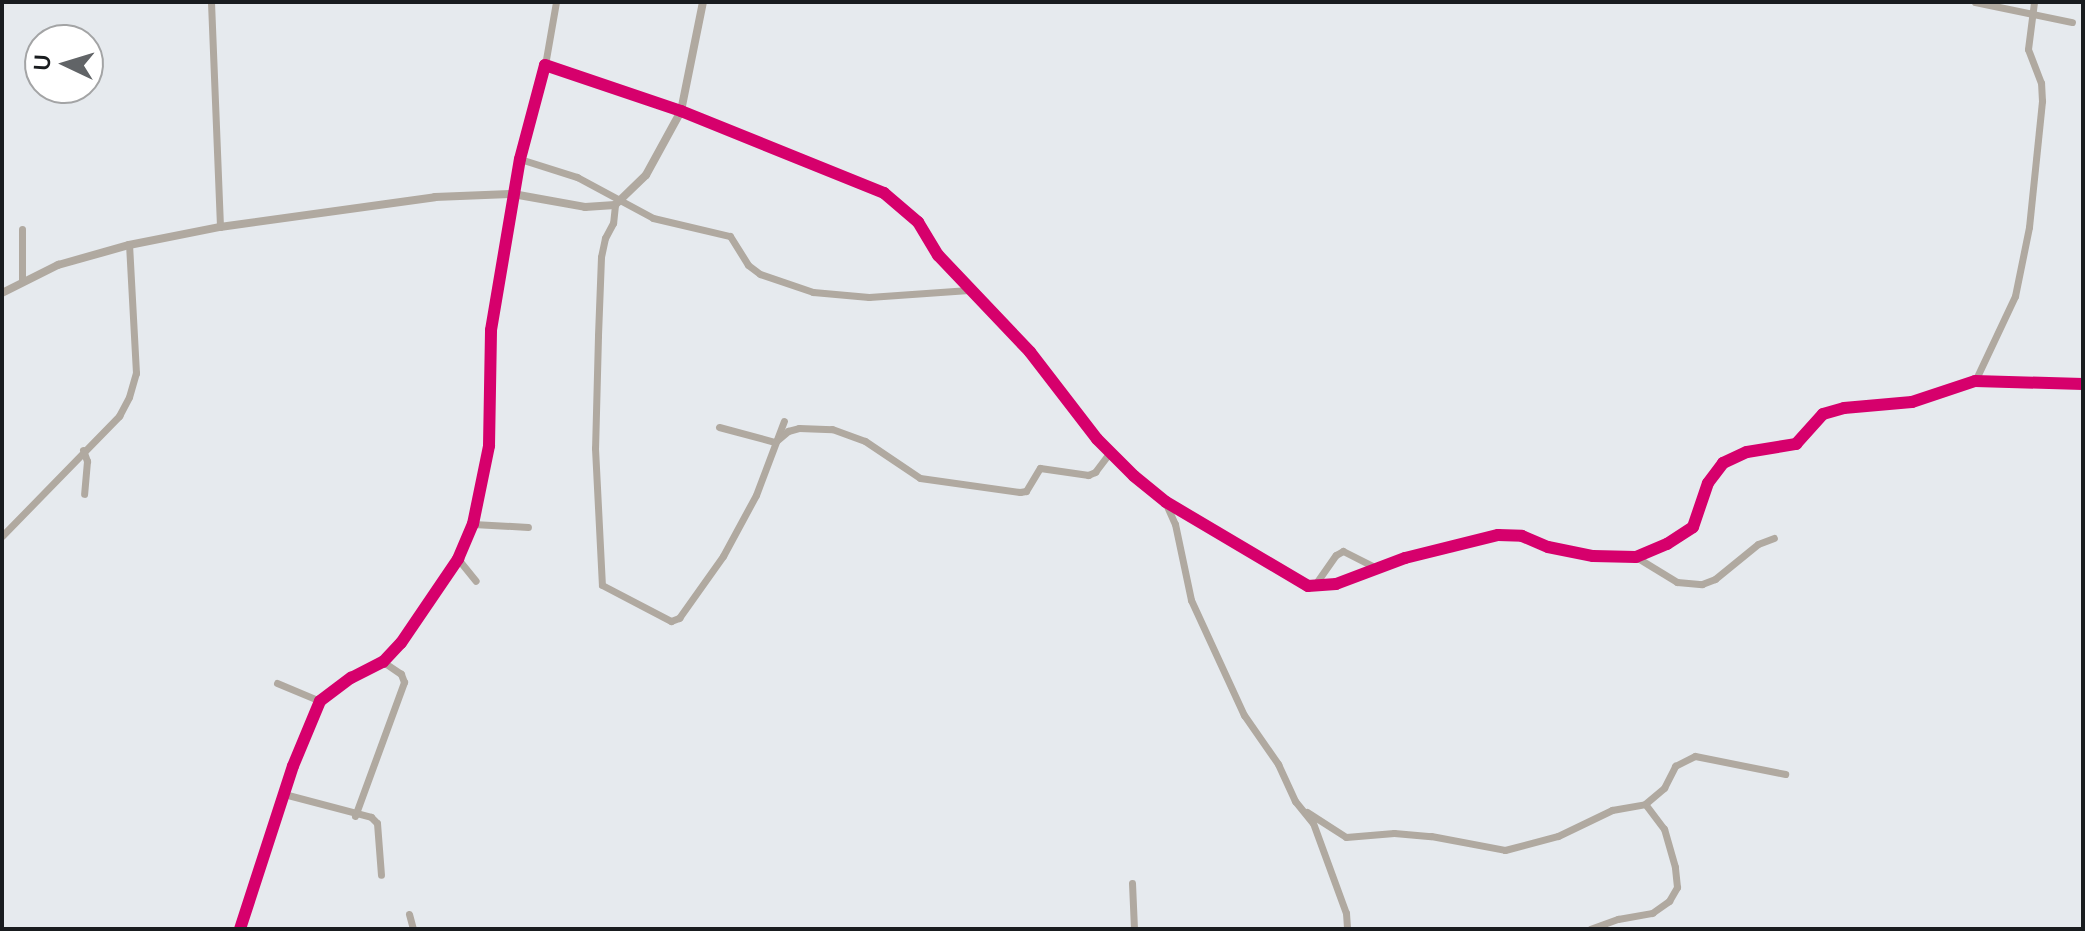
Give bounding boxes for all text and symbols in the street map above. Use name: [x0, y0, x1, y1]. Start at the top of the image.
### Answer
north arrow: [24, 24, 104, 104]
text: U: [28, 53, 56, 72]

